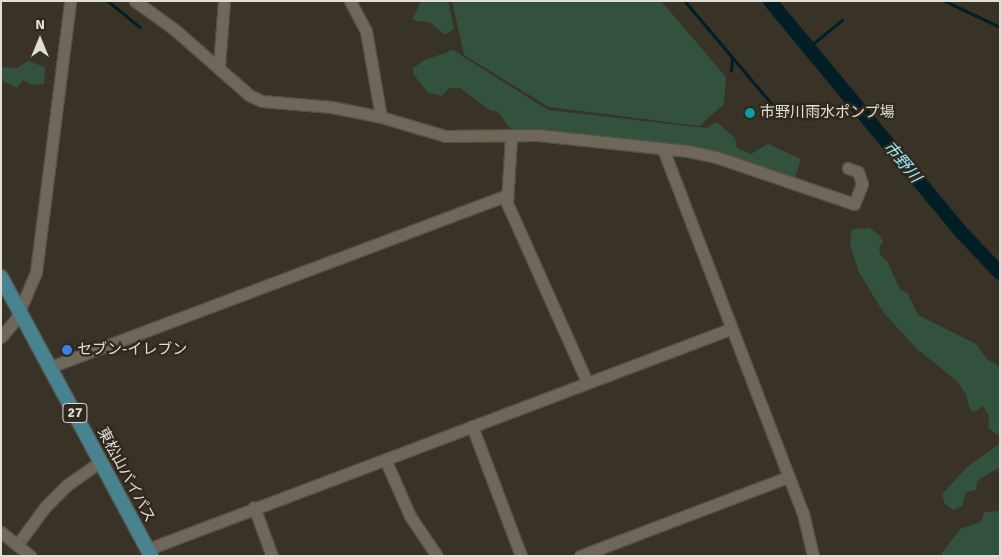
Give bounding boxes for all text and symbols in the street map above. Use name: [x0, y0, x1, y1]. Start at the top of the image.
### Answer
north arrow: [15, 15, 65, 65]
text: N: [35, 16, 45, 33]
place label: 市野川雨水ポンプ場: [760, 104, 895, 122]
marker: 市野川雨水ポンプ場: [744, 107, 756, 119]
water label: 市野川: [879, 137, 925, 187]
place label: セブン-イレブン: [77, 341, 187, 359]
marker: セブン-イレブン: [61, 344, 73, 356]
road number: 27: [61, 402, 89, 424]
street label: 東松山バイパス: [93, 424, 159, 526]

